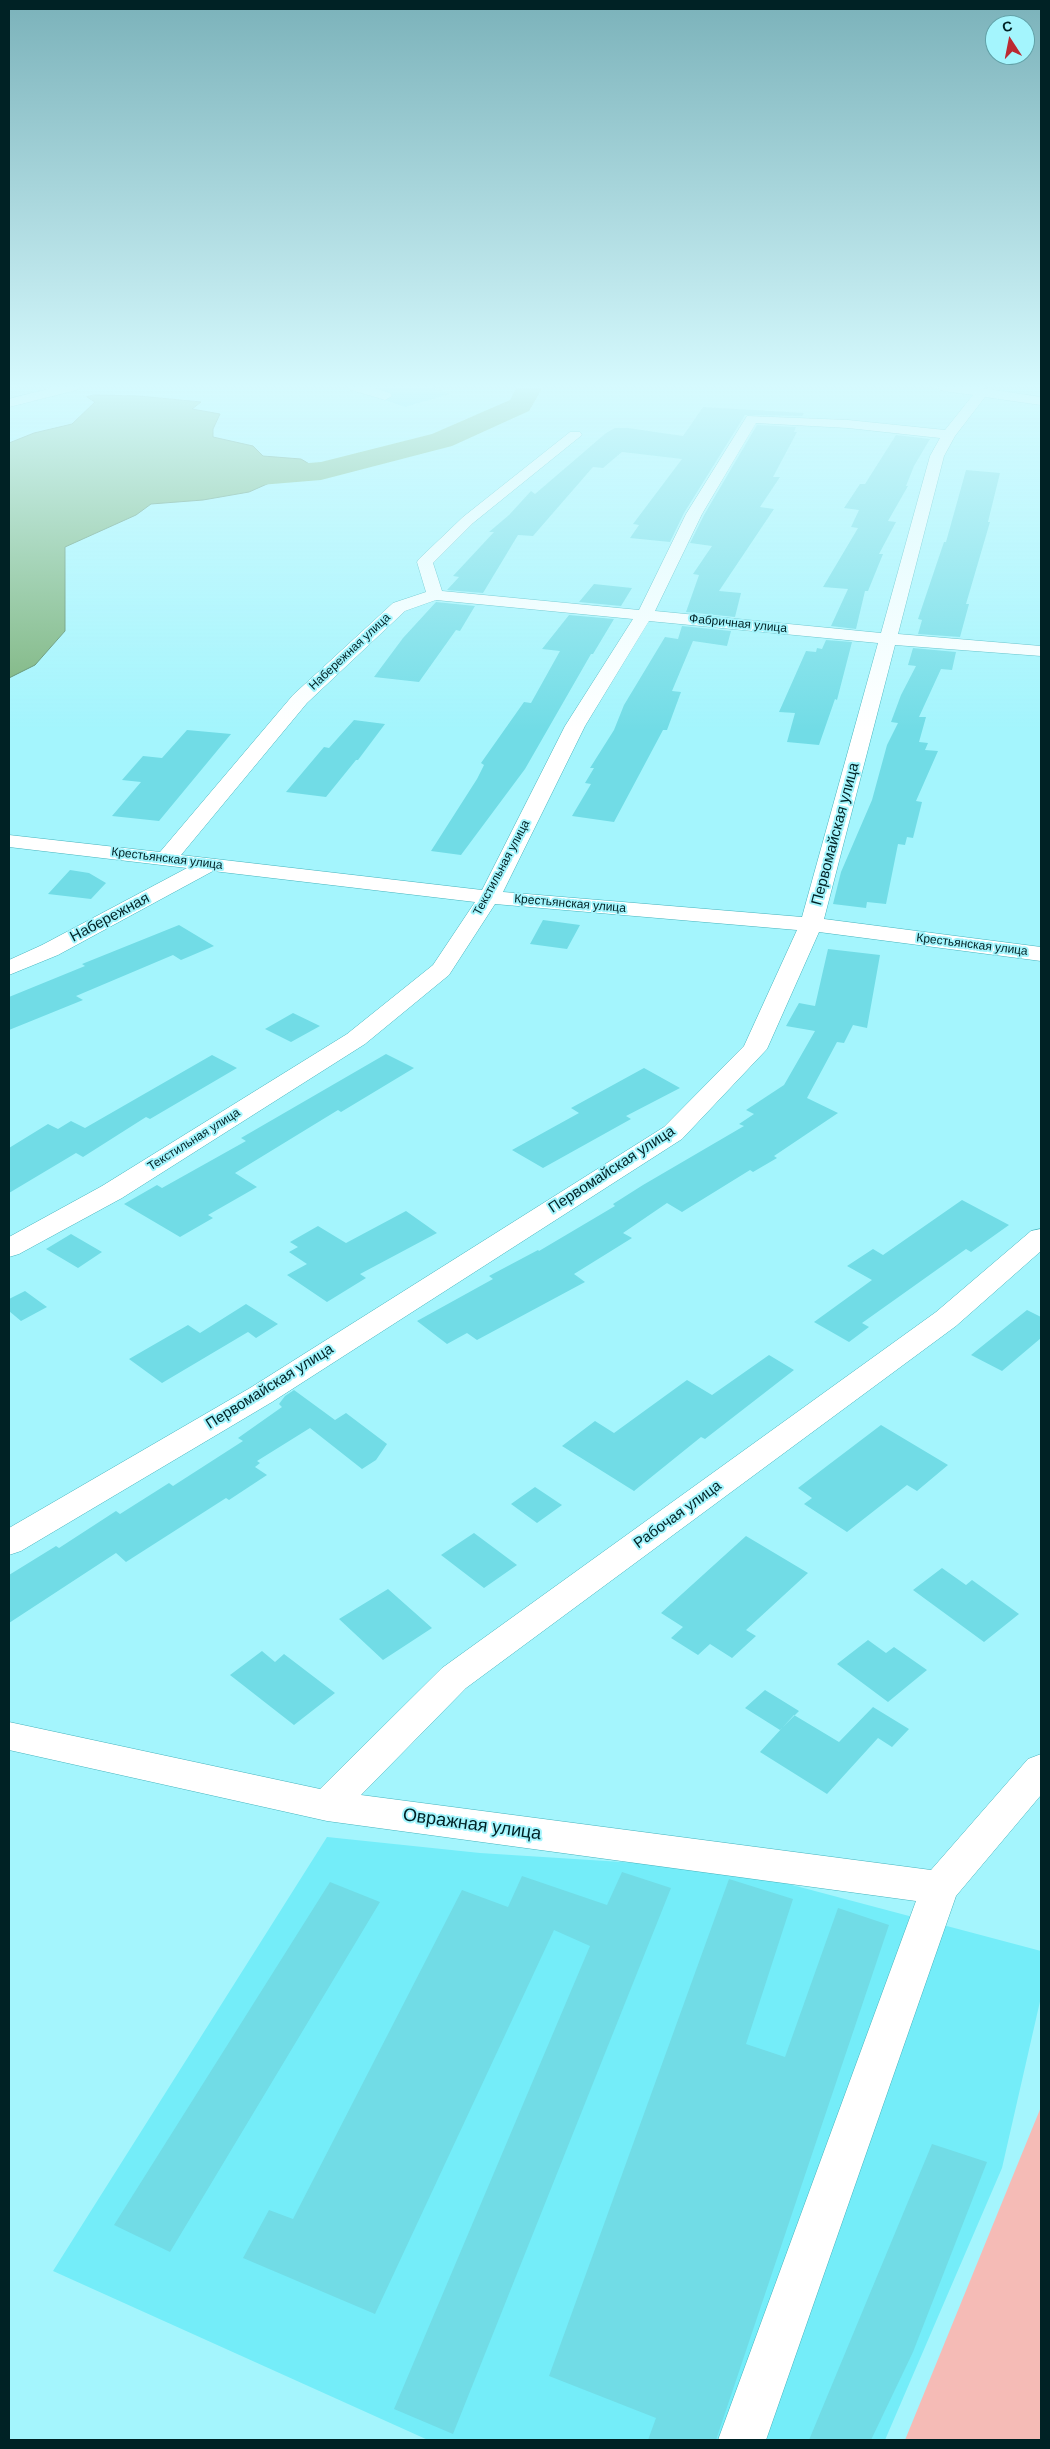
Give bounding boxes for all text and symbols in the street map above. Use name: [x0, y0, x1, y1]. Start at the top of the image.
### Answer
north arrow: [985, 15, 1035, 65]
text: С: [1001, 16, 1014, 36]
street label: Набережная улица: [306, 611, 394, 693]
street label: Фабричная улица: [688, 612, 788, 636]
street label: Первомайская улица: [808, 761, 864, 907]
street label: Текстильная улица: [471, 818, 533, 918]
street label: Крестьянская улица: [111, 845, 223, 873]
street label: Набережная: [67, 890, 153, 946]
street label: Крестьянская улица: [514, 892, 626, 916]
street label: Крестьянская улица: [916, 931, 1028, 959]
street label: Текстильная улица: [145, 1106, 243, 1174]
street label: Первомайская улица: [546, 1122, 678, 1218]
street label: Первомайская улица: [203, 1340, 337, 1434]
street label: Рабочая улица: [631, 1477, 725, 1553]
street label: Овражная улица: [401, 1805, 543, 1845]

